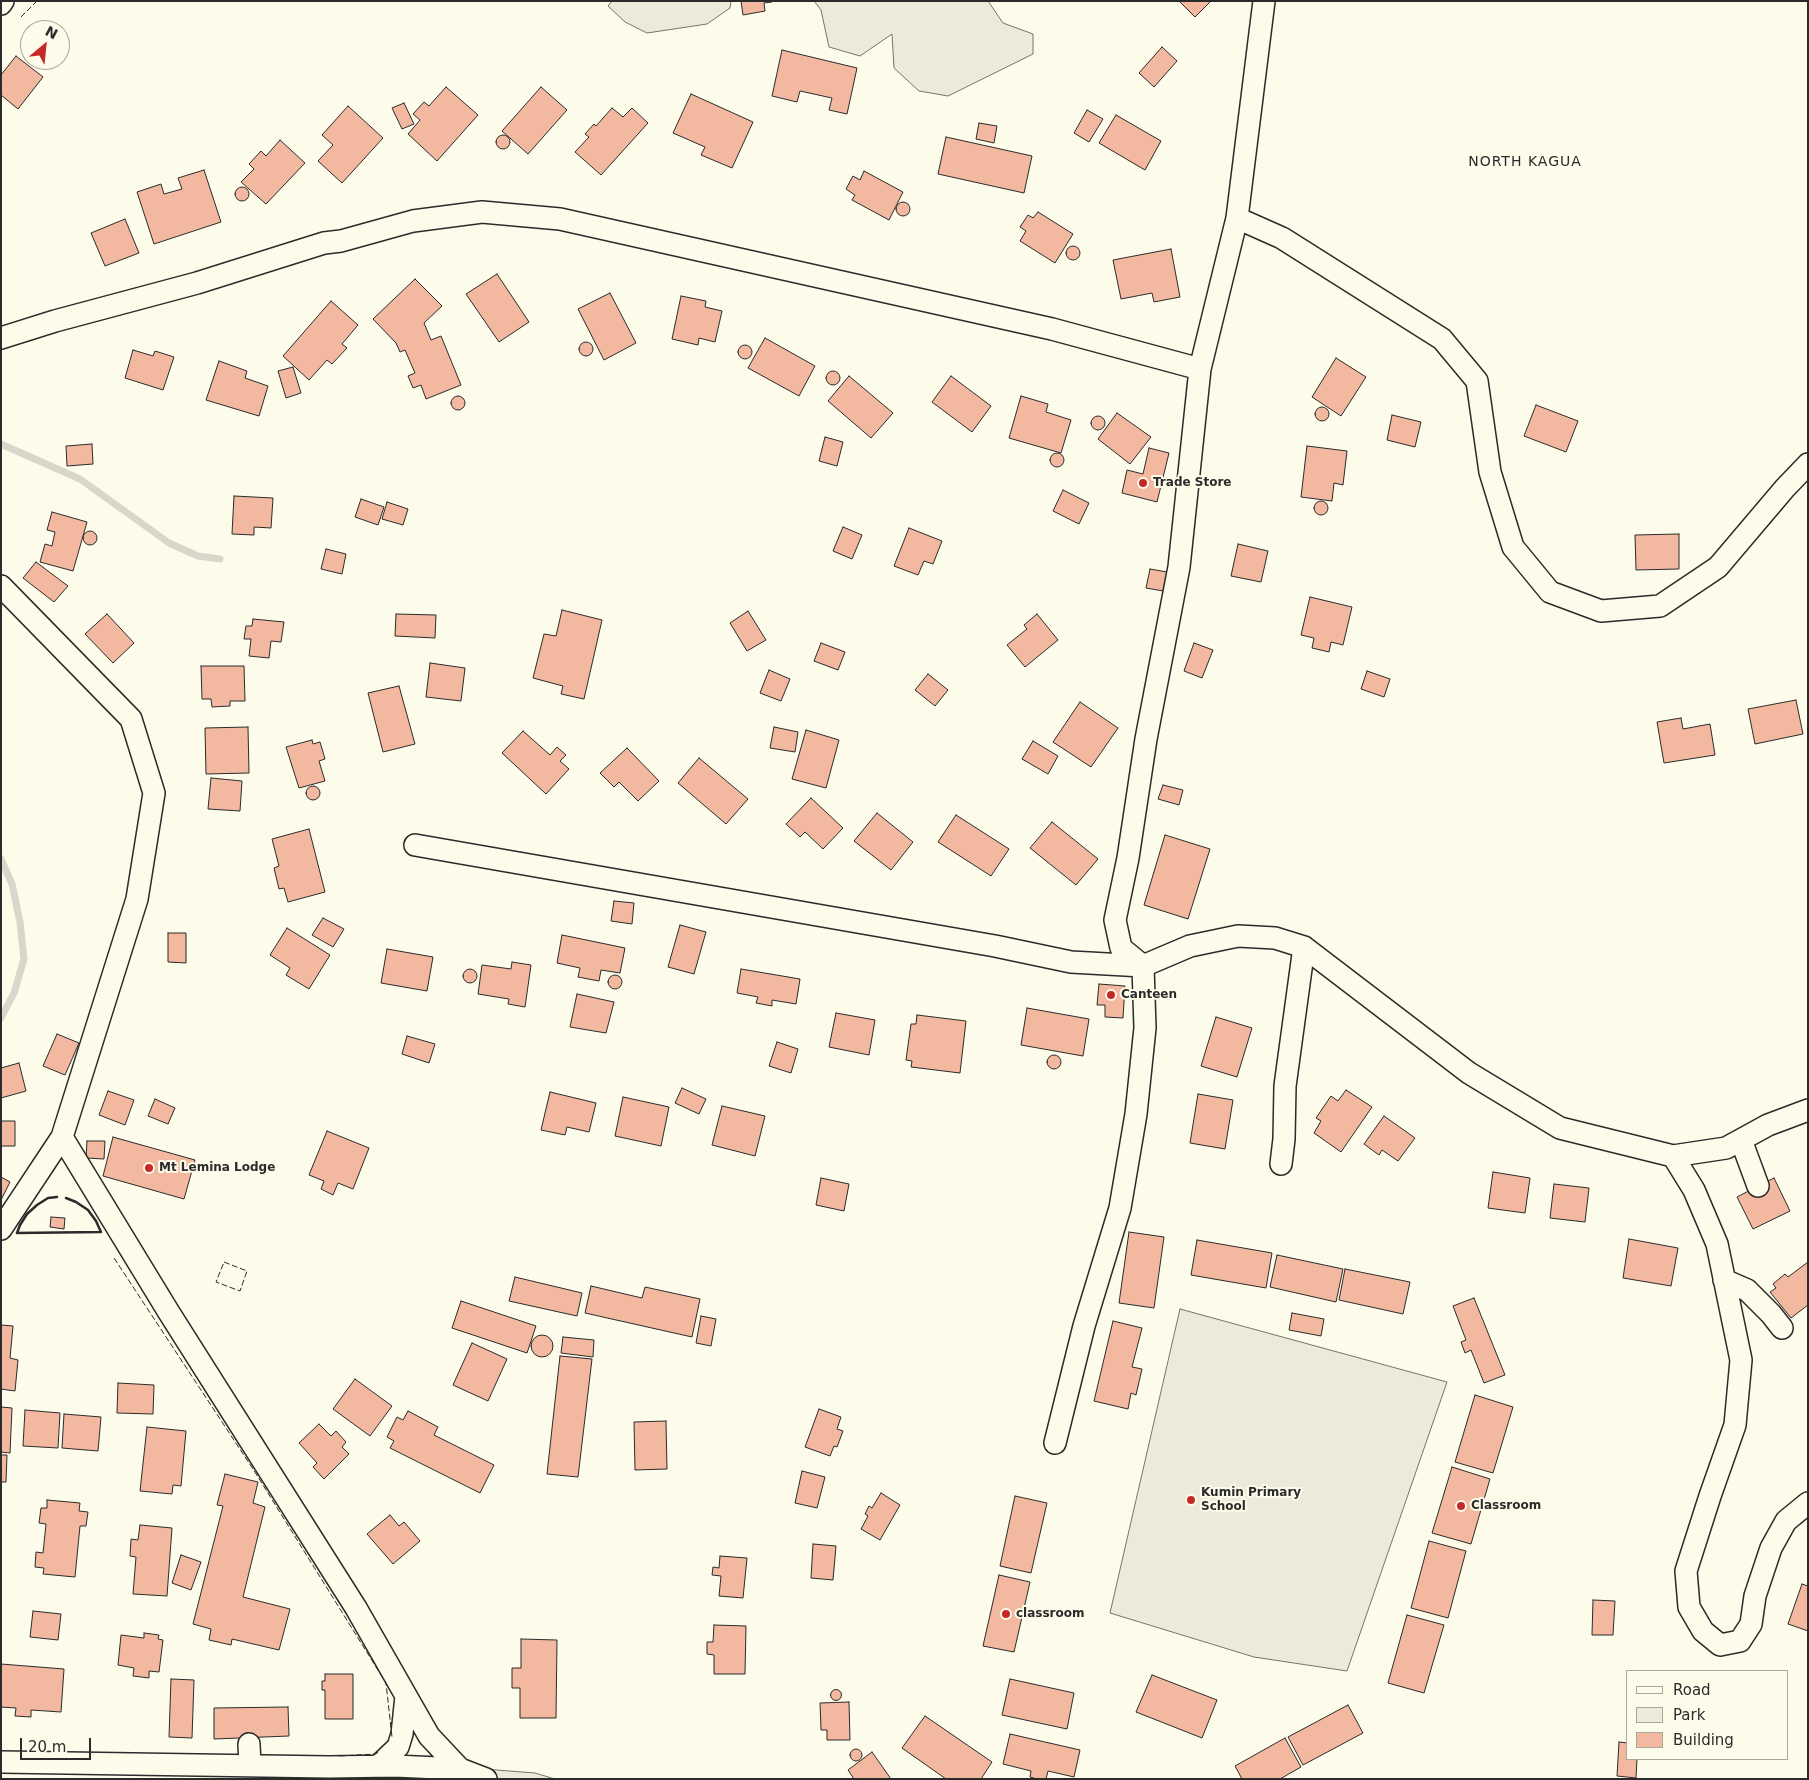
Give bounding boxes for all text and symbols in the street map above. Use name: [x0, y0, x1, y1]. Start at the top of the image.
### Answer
north arrow: [20, 20, 70, 70]
text: N: [43, 23, 61, 42]
district label: NORTH KAGUA: [1467, 154, 1583, 170]
place label: Trade Store: [1153, 476, 1231, 490]
marker: Trade Store: [1137, 477, 1149, 489]
place label: Canteen: [1121, 988, 1177, 1002]
marker: Canteen: [1105, 989, 1117, 1001]
place label: Mt Lemina Lodge: [159, 1161, 275, 1175]
marker: Mt Lemina Lodge: [143, 1162, 155, 1174]
place label: Kumin Primary School: [1201, 1486, 1301, 1514]
marker: Kumin Primary School: [1185, 1494, 1197, 1506]
place label: Classroom: [1471, 1499, 1541, 1513]
marker: Classroom: [1455, 1500, 1467, 1512]
place label: classroom: [1016, 1607, 1085, 1621]
marker: classroom: [1000, 1608, 1012, 1620]
legend: [1626, 1670, 1789, 1760]
text: Road: [1673, 1681, 1711, 1699]
text: Park: [1673, 1706, 1705, 1724]
scale bar: [22, 1728, 94, 1760]
text: Building: [1673, 1731, 1734, 1749]
text: 20 m: [28, 1738, 66, 1756]

